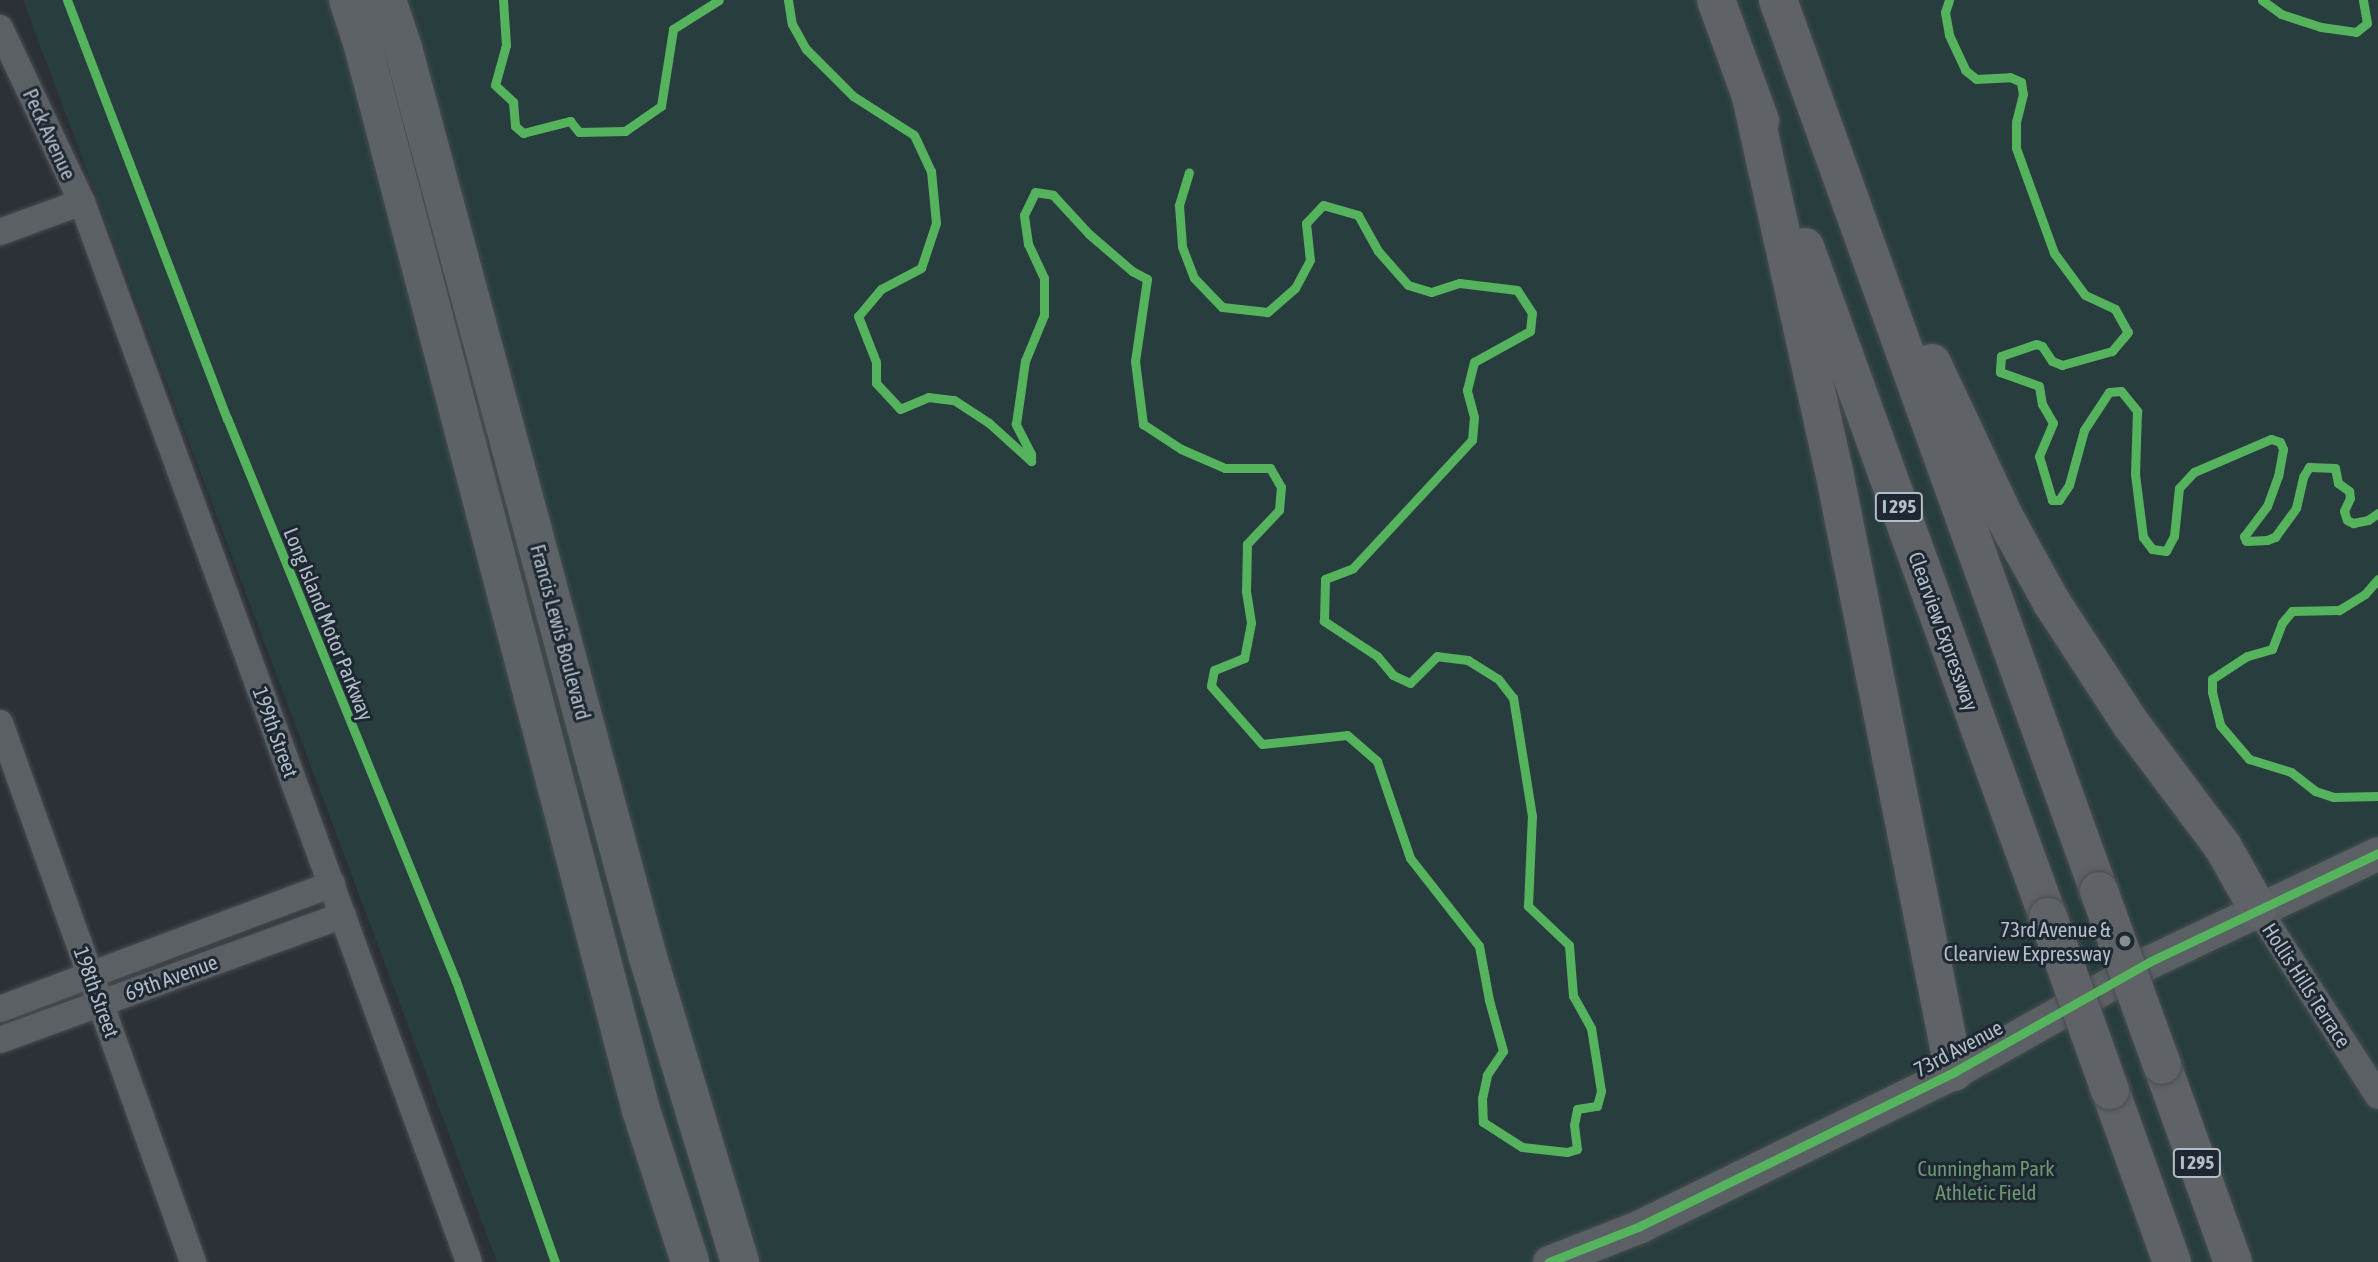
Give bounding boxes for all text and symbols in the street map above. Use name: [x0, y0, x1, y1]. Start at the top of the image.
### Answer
street label: Peck Avenue: [18, 84, 82, 184]
road number: I 295: [1874, 492, 1924, 522]
street label: Long Island Motor Parkway: [279, 524, 379, 724]
street label: Francis Lewis Boulevard: [525, 541, 597, 723]
street label: Clearview Expressway: [1904, 548, 1984, 714]
street label: 199th Street: [248, 683, 304, 781]
place label: 73rd Avenue & Clearview Expressway: [1944, 916, 2111, 966]
street label: Hollis Hills Terrace: [2257, 918, 2357, 1052]
marker: 73rd Avenue & Clearview Expressway: [2117, 933, 2133, 949]
street label: 198th Street: [69, 943, 125, 1041]
street label: 69th Avenue: [121, 949, 221, 1005]
street label: 73rd Avenue: [1909, 1014, 2007, 1082]
road number: I 295: [2172, 1148, 2222, 1178]
park label: Cunningham Park Athletic Field: [1917, 1155, 2055, 1205]

